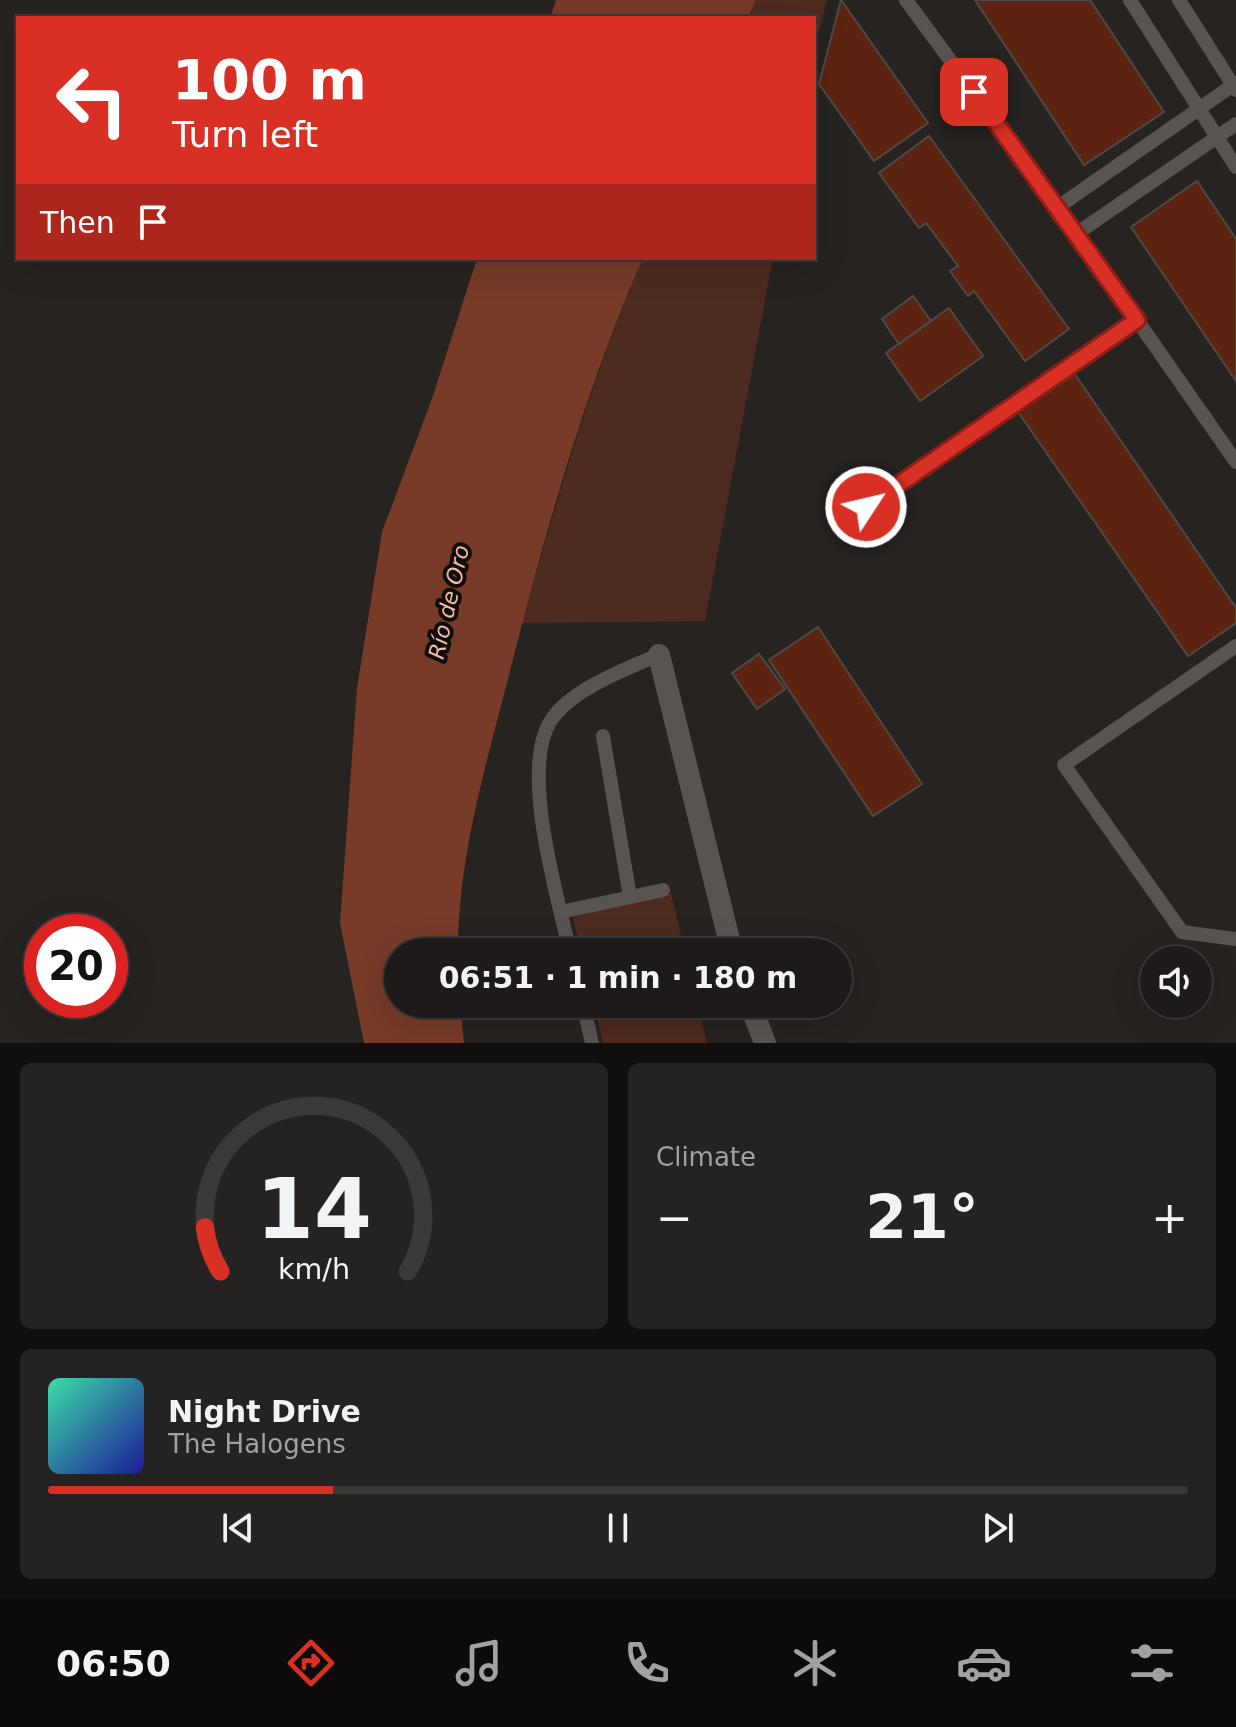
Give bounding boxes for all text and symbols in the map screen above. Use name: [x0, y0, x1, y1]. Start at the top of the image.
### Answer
text: 100 m: [172, 47, 367, 112]
icon: left: [40, 48, 144, 152]
pin: [940, 58, 1008, 126]
icon: arrive: [952, 70, 996, 114]
text: Turn left: [172, 114, 318, 155]
icon: arrive: [131, 200, 175, 244]
text: Then: [40, 205, 115, 240]
position arrow: [824, 465, 908, 549]
water label: Río de Oro: [424, 543, 474, 661]
speed limit sign: 20: [24, 914, 128, 1018]
map controls: [1140, 946, 1212, 1018]
button: sound: [1140, 946, 1212, 1018]
text: 06:51 · 1 min · 180 m: [439, 960, 797, 995]
text: Climate: [656, 1142, 756, 1172]
text: 14: [256, 1161, 372, 1258]
text: 21°: [865, 1182, 979, 1252]
text: −: [656, 1192, 693, 1243]
text: +: [1151, 1192, 1188, 1243]
text: km/h: [278, 1252, 350, 1286]
text: Night Drive: [168, 1394, 361, 1429]
text: The Halogens: [168, 1429, 346, 1459]
icon: previous: [216, 1506, 260, 1550]
icon: pause: [596, 1506, 640, 1550]
icon: next: [976, 1506, 1020, 1550]
icon: directions: [283, 1635, 339, 1691]
icon: music: [451, 1635, 507, 1691]
icon: phone: [619, 1635, 675, 1691]
icon: climate: [787, 1635, 843, 1691]
icon: car: [956, 1635, 1012, 1691]
icon: filters: [1124, 1635, 1180, 1691]
text: 06:50: [56, 1643, 171, 1684]

